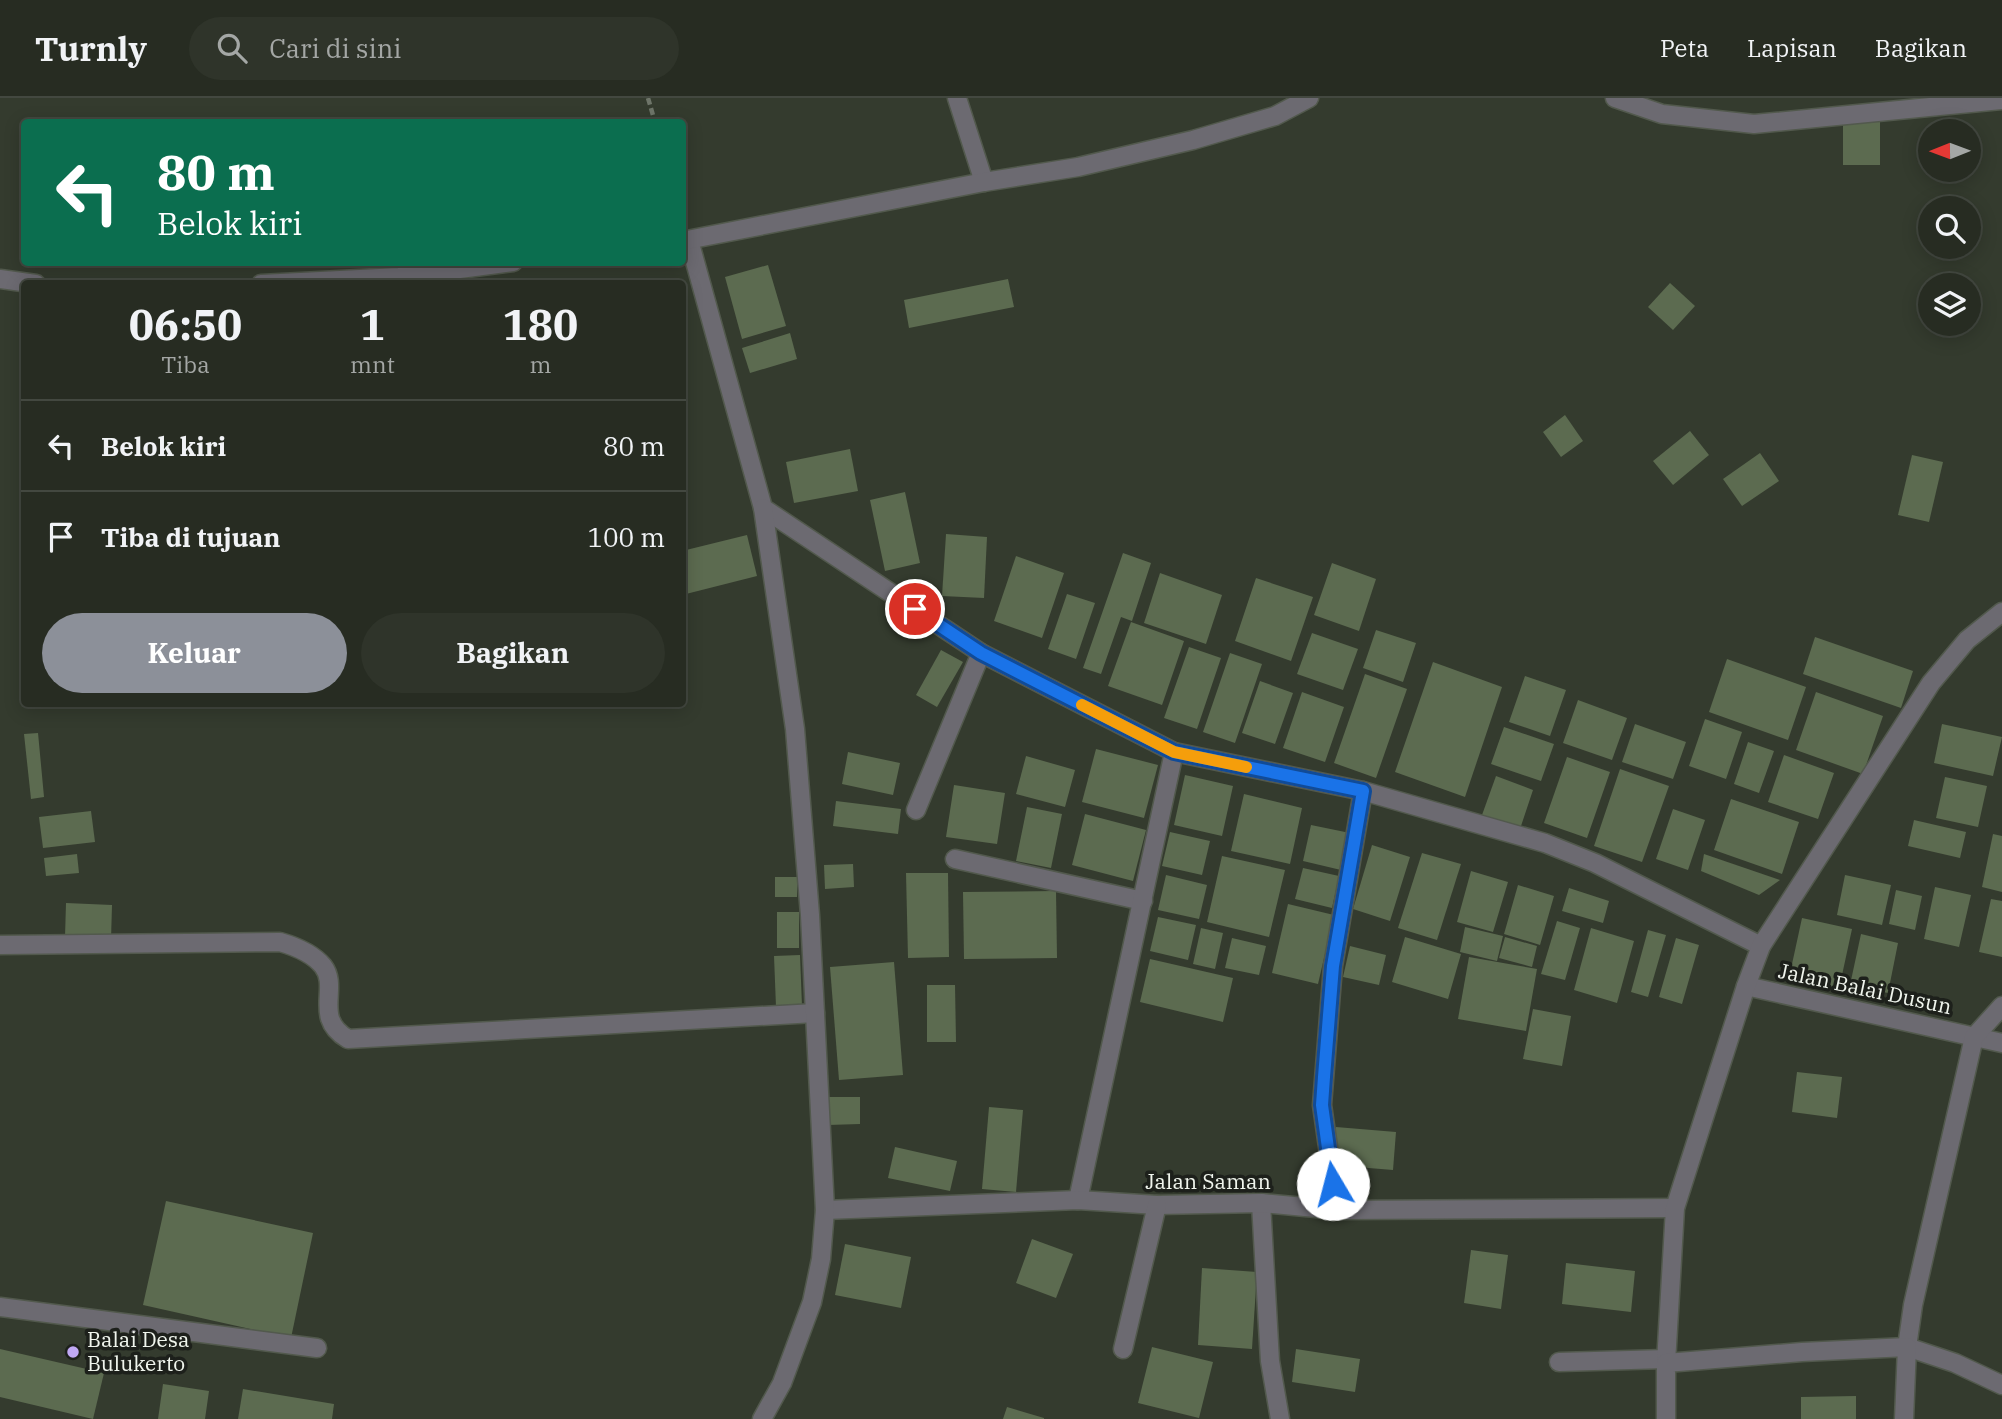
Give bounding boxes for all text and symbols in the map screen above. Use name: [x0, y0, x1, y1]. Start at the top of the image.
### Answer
search box: [189, 17, 679, 80]
text: Turnly: [35, 27, 147, 70]
icon: search: [213, 29, 251, 67]
text: Cari di sini: [269, 31, 401, 65]
text: Peta: [1660, 32, 1709, 64]
text: Lapisan: [1747, 32, 1837, 64]
text: Bagikan: [1875, 32, 1967, 64]
north arrow: [1918, 119, 1981, 182]
map controls: [1918, 119, 1981, 336]
text: 80 m: [157, 140, 275, 203]
icon: left: [42, 147, 133, 238]
button: search: [1918, 196, 1981, 259]
text: Belok kiri: [157, 202, 302, 244]
button: layers: [1918, 273, 1981, 336]
text: 06:50: [129, 297, 242, 352]
text: 1: [360, 297, 385, 352]
text: 180: [503, 297, 578, 352]
text: Tiba: [161, 349, 210, 379]
text: mnt: [350, 349, 395, 379]
text: m: [529, 349, 551, 379]
icon: left: [42, 427, 80, 465]
text: Belok kiri: [101, 429, 226, 463]
text: 80 m: [603, 429, 665, 463]
icon: arrive: [42, 518, 80, 556]
text: Tiba di tujuan: [101, 520, 281, 554]
text: 100 m: [587, 520, 665, 554]
pin: [885, 579, 945, 639]
icon: arrive: [896, 590, 934, 628]
button: Keluar: [42, 613, 347, 693]
button: Bagikan: [361, 613, 665, 693]
street label: Jalan Balai Dusun: [1776, 956, 1954, 1020]
position arrow: [1296, 1147, 1370, 1221]
street label: Jalan Saman: [1145, 1167, 1271, 1195]
place label: Balai Desa Bulukerto: [87, 1325, 190, 1377]
marker: Balai Desa Bulukerto: [65, 1344, 81, 1360]

